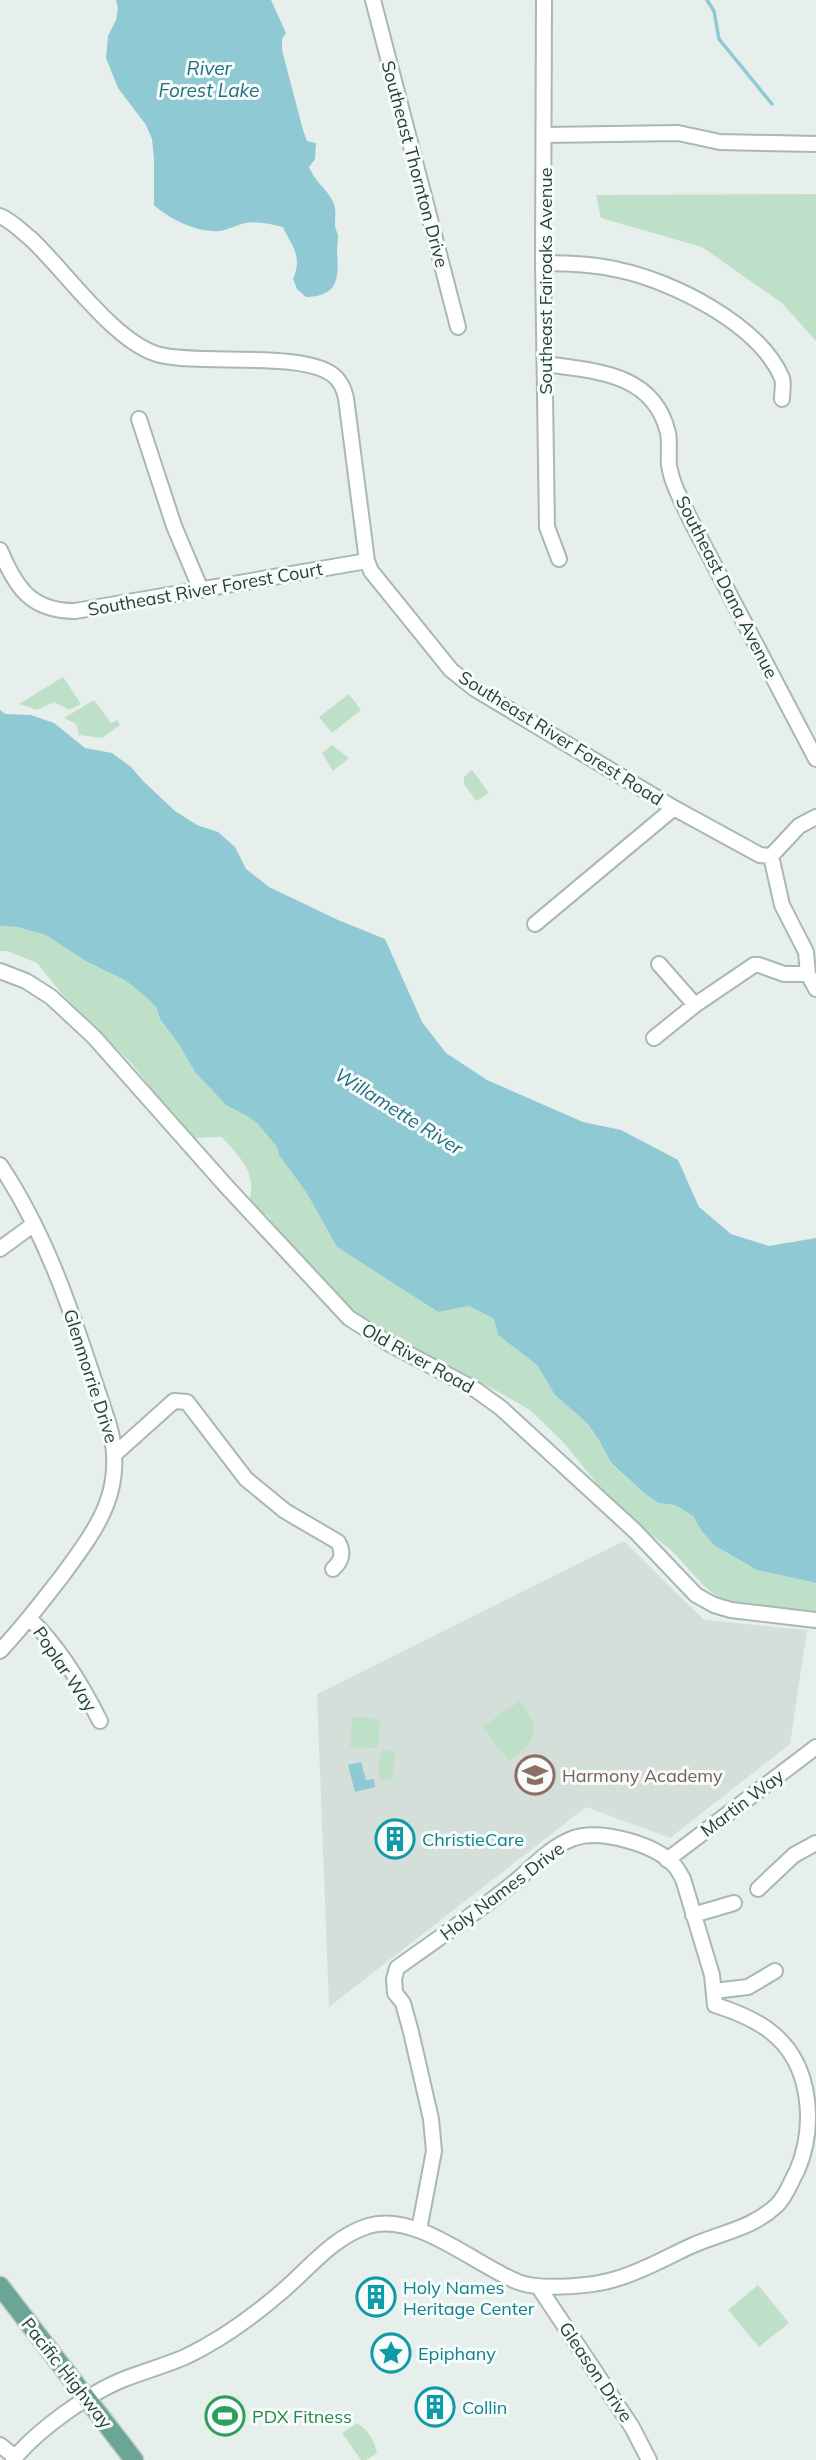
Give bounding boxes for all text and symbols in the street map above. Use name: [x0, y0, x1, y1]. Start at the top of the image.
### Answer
water label: River Forest Lake: [159, 56, 259, 102]
street label: Southeast Thornton Drive: [376, 58, 454, 270]
street label: Southeast Fairoaks Avenue: [534, 168, 557, 394]
street label: Southeast Dana Avenue: [671, 492, 783, 682]
street label: Southeast River Forest Court: [86, 557, 324, 621]
street label: Southeast River Forest Road: [455, 666, 667, 810]
water label: Willamette River: [331, 1062, 468, 1160]
street label: Glenmorrie Drive: [59, 1306, 123, 1446]
street label: Old River Road: [358, 1318, 478, 1398]
street label: Poplar Way: [28, 1622, 102, 1716]
school or university icon: Harmony Academy: [514, 1754, 556, 1796]
place label: Harmony Academy: [562, 1764, 723, 1787]
street label: Martin Way: [696, 1764, 789, 1842]
building icon: ChristieCare: [374, 1818, 416, 1860]
place label: ChristieCare: [422, 1828, 524, 1851]
street label: Holy Names Drive: [435, 1837, 569, 1945]
building icon: Holy Names Heritage Center: [355, 2276, 397, 2318]
place label: Holy Names Heritage Center: [403, 2276, 535, 2320]
street label: Pacific Highway: [17, 2313, 118, 2433]
street label: Gleason Drive: [554, 2317, 638, 2427]
place icon: Epiphany: [370, 2332, 412, 2374]
place label: Epiphany: [418, 2342, 496, 2365]
building icon: Collin: [414, 2386, 456, 2428]
sports icon: PDX Fitness: [204, 2395, 246, 2437]
place label: Collin: [462, 2396, 507, 2419]
place label: PDX Fitness: [252, 2405, 352, 2428]

